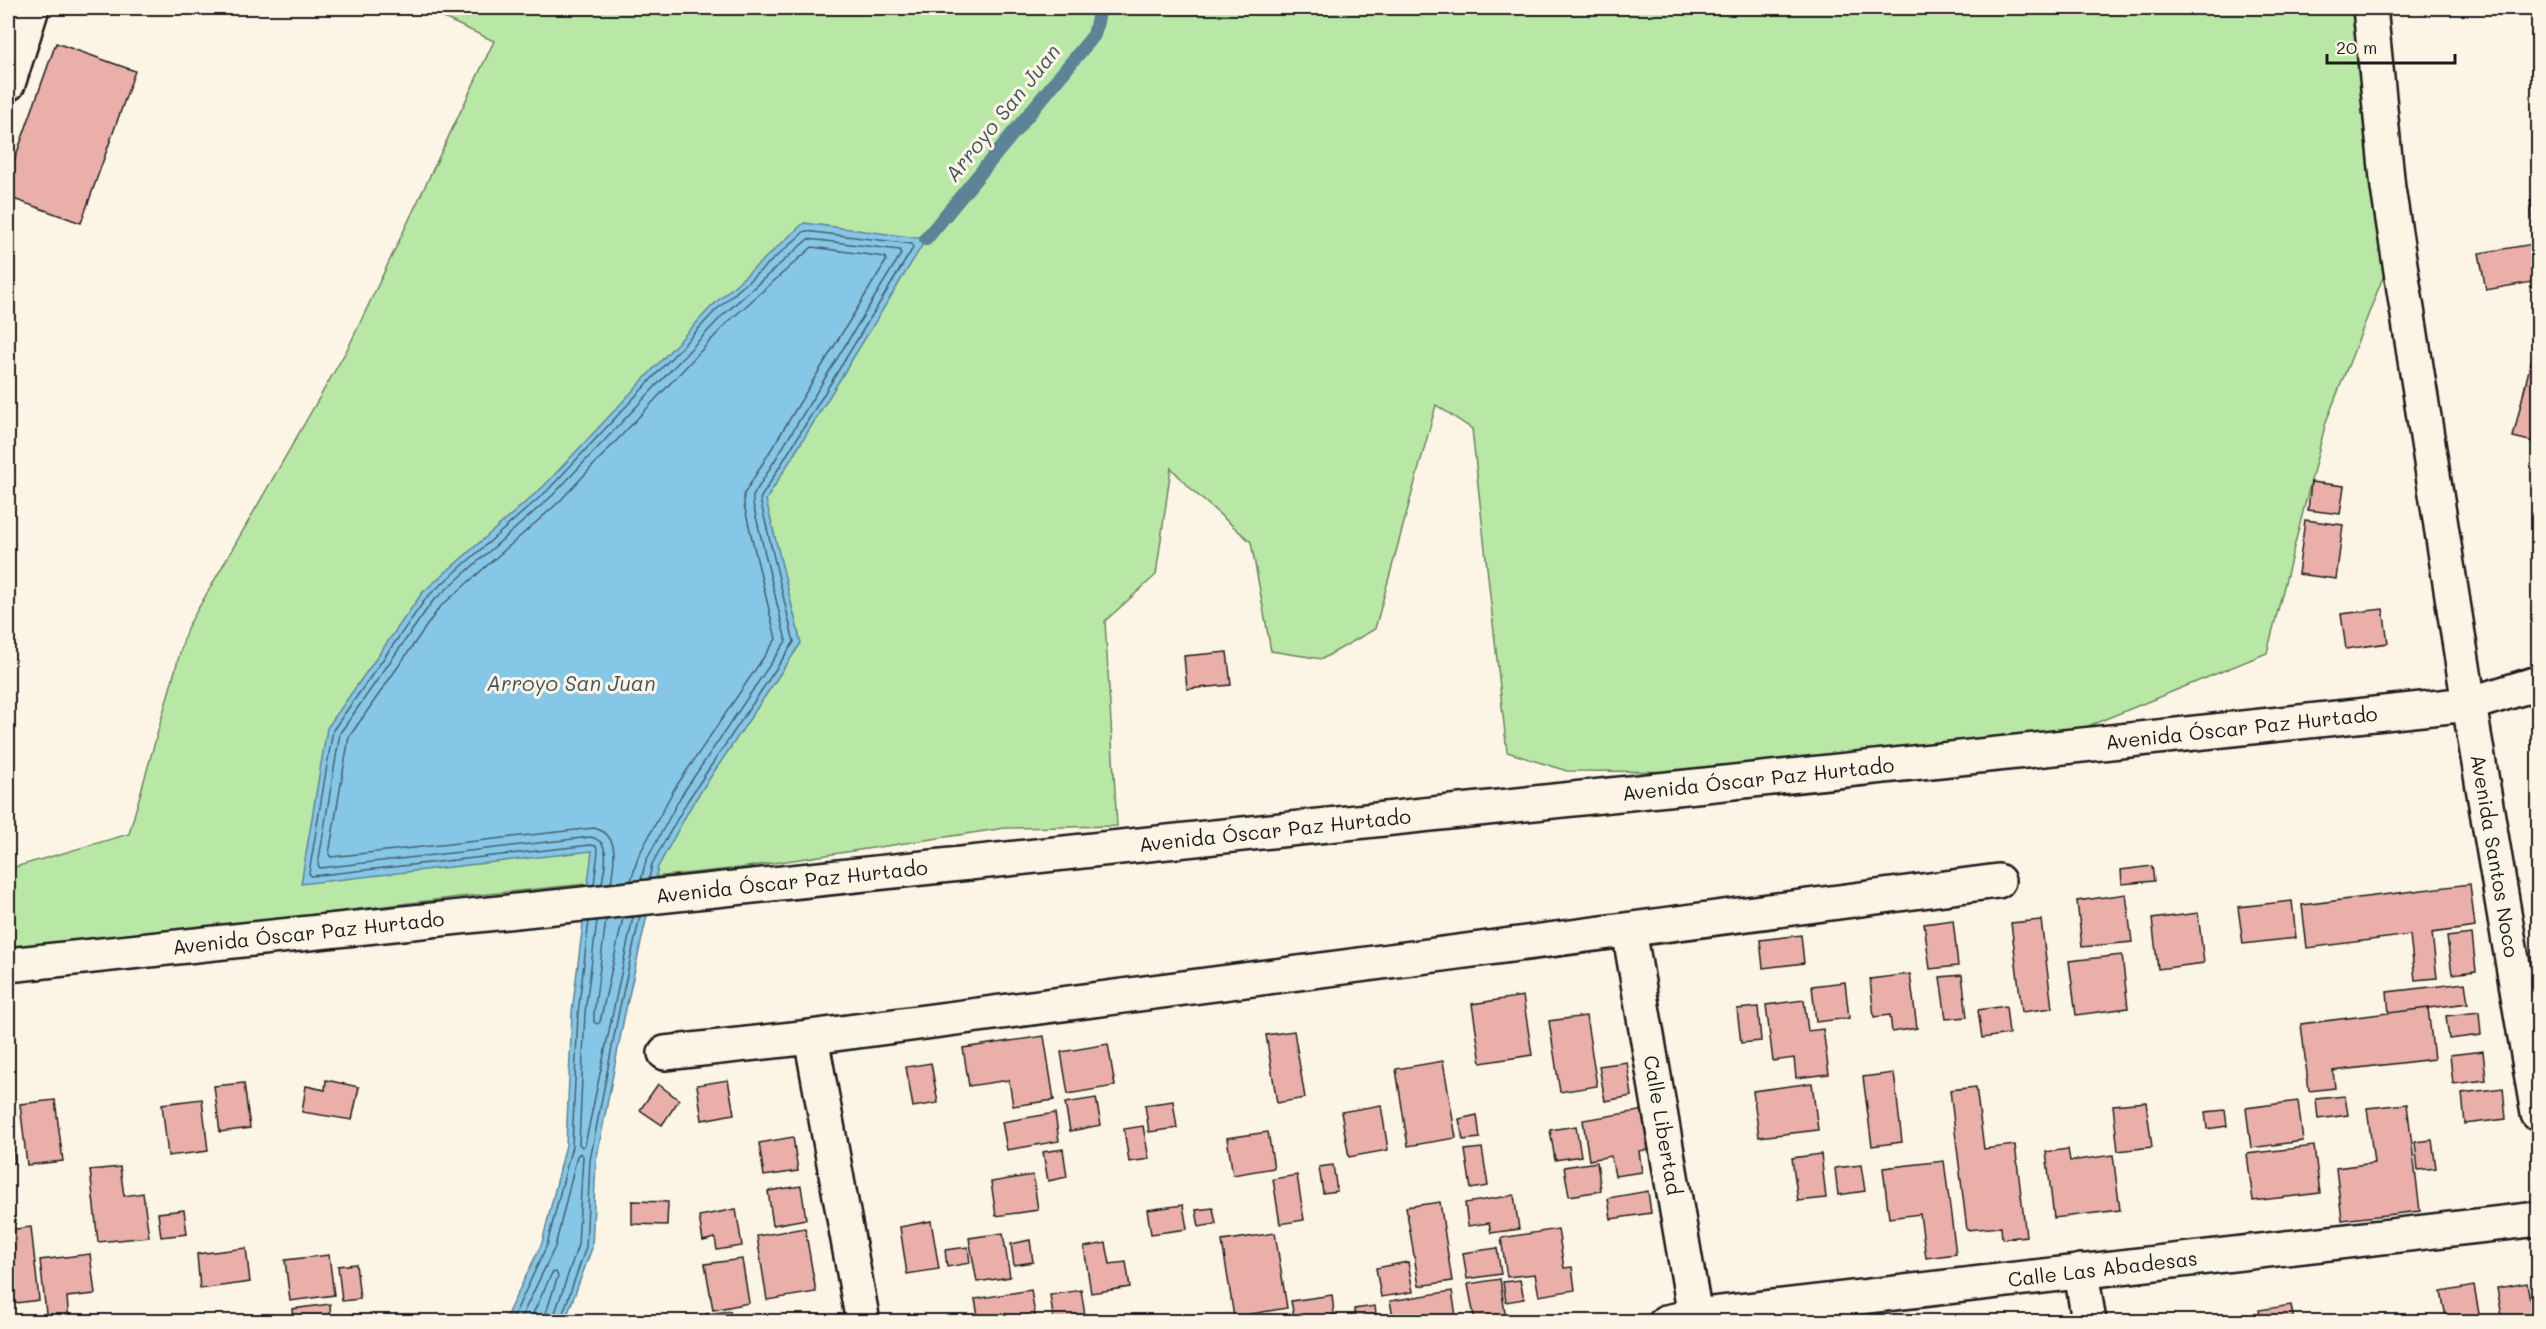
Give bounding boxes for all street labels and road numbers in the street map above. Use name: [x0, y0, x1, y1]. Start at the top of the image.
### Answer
street label: Avenida Óscar Paz Hurtado: [2104, 700, 2379, 754]
street label: Avenida Óscar Paz Hurtado: [1621, 751, 1895, 806]
street label: Avenida Santos Noco: [2466, 752, 2525, 959]
street label: Avenida Óscar Paz Hurtado: [1138, 802, 1412, 857]
street label: Avenida Óscar Paz Hurtado: [654, 854, 929, 908]
street label: Avenida Óscar Paz Hurtado: [171, 905, 446, 959]
street label: Calle Libertad: [1639, 1053, 1688, 1197]
street label: Calle Las Abadesas: [2006, 1244, 2199, 1292]

